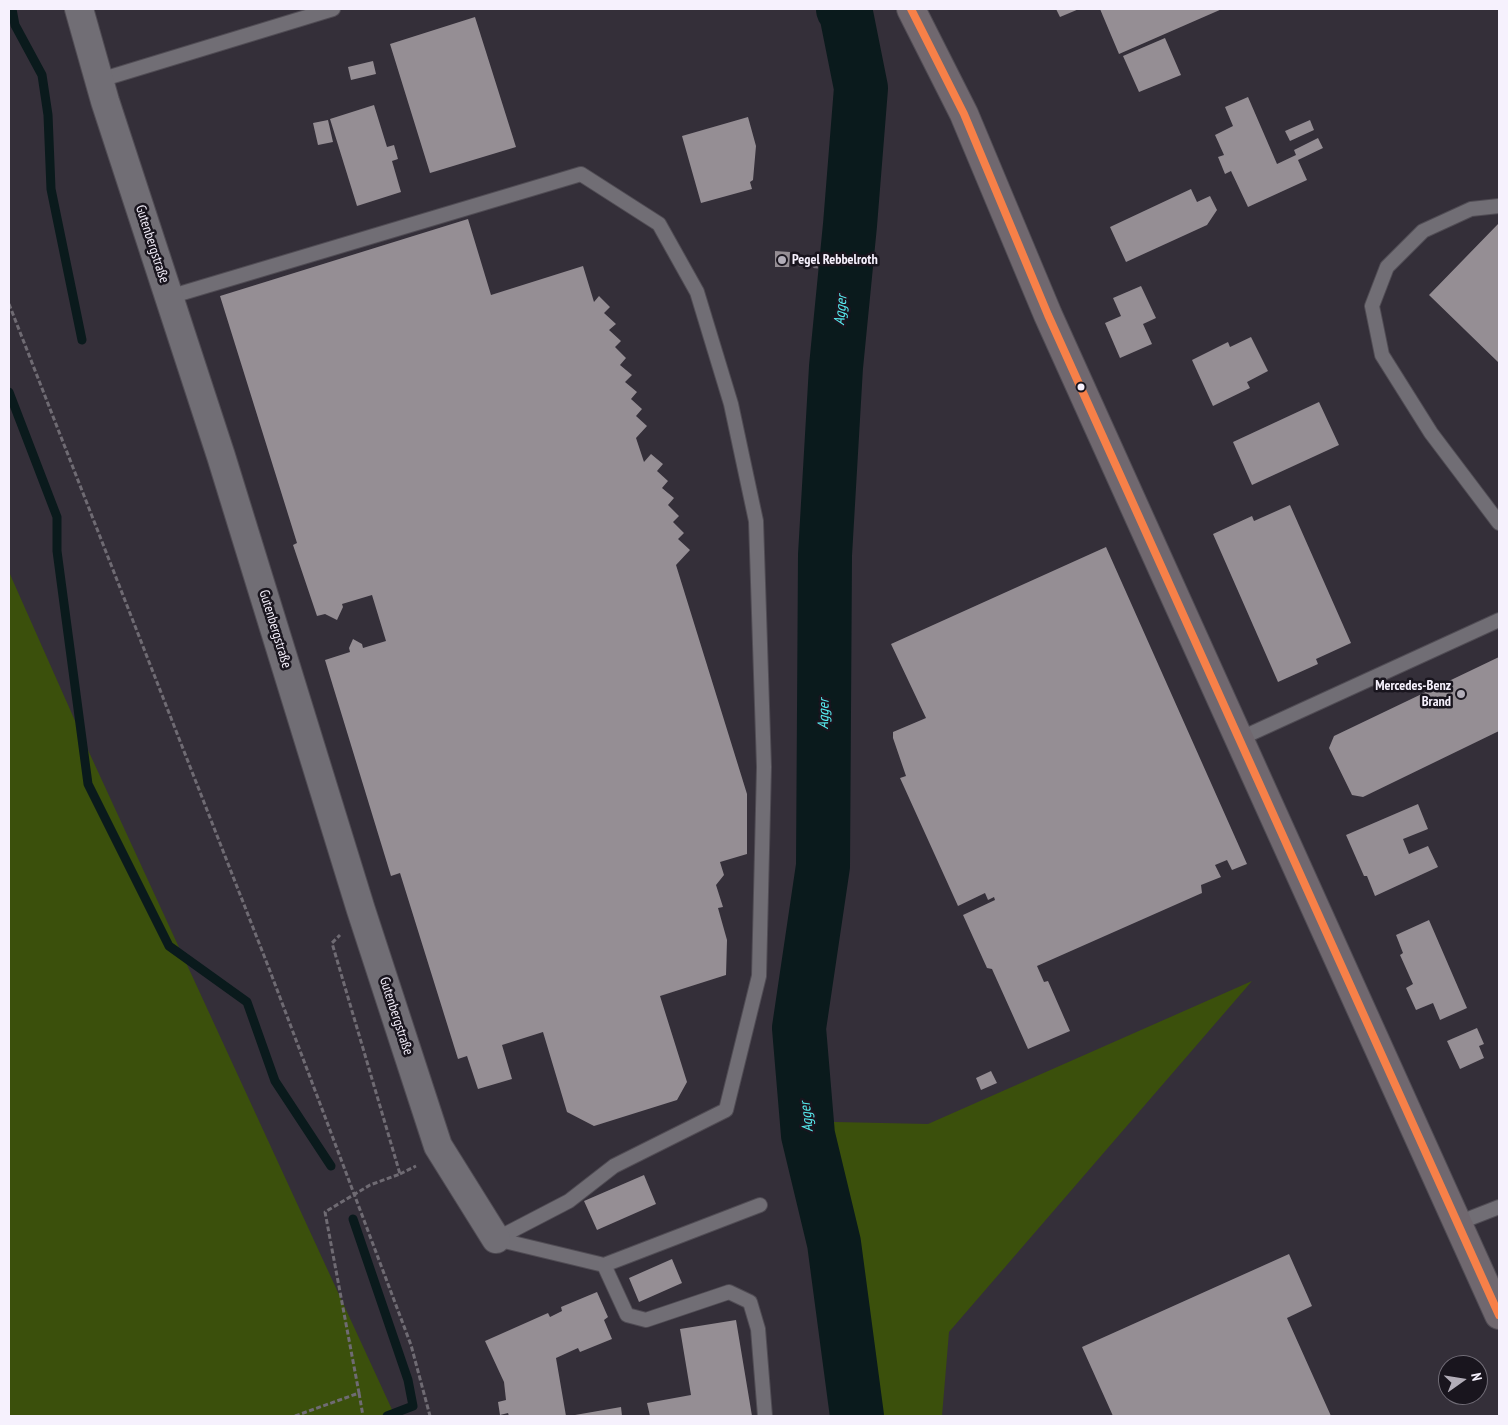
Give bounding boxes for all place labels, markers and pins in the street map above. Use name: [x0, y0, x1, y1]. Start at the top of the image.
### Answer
place label: Pegel Rebbelroth: [792, 252, 878, 268]
marker: Pegel Rebbelroth: [776, 254, 788, 266]
unlabelled marker: [1076, 382, 1086, 392]
place label: Mercedes-Benz Brand: [1375, 678, 1451, 710]
marker: Mercedes-Benz Brand: [1455, 688, 1467, 700]

